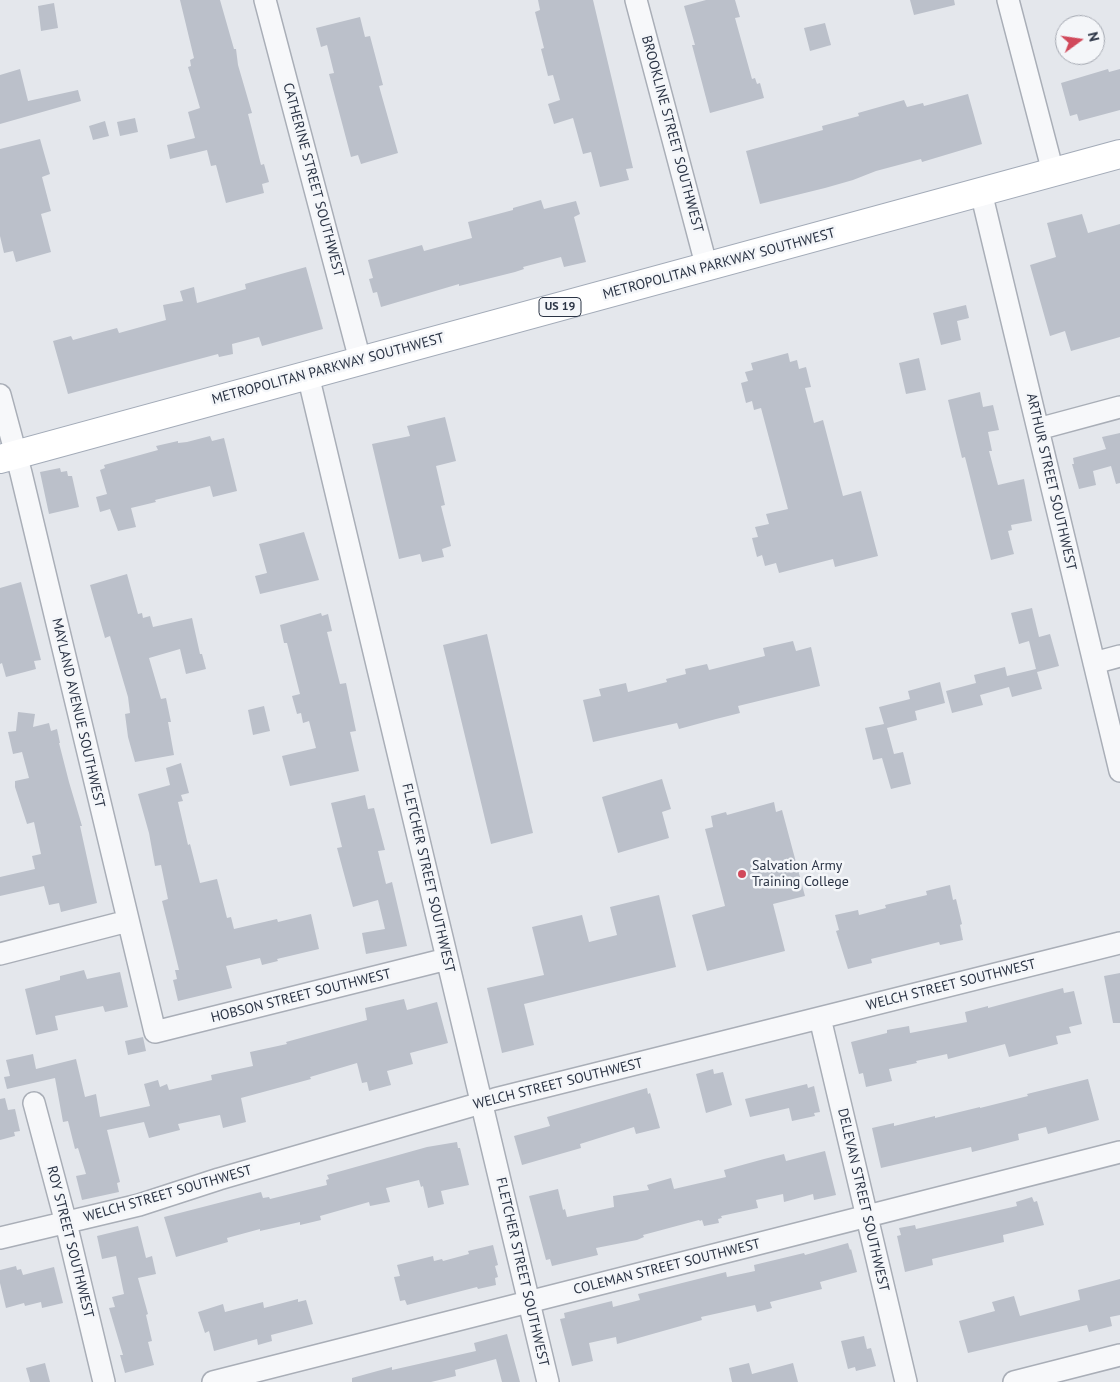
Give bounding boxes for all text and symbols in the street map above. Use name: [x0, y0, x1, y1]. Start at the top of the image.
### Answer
north arrow: [1055, 15, 1105, 65]
text: N: [1084, 30, 1103, 43]
street label: BROOKLINE STREET SOUTHWEST: [638, 34, 706, 234]
street label: CATHERINE STREET SOUTHWEST: [279, 81, 347, 279]
street label: METROPOLITAN PARKWAY SOUTHWEST: [601, 225, 837, 303]
road number: US 19: [539, 298, 581, 316]
street label: METROPOLITAN PARKWAY SOUTHWEST: [210, 330, 446, 408]
street label: ARTHUR STREET SOUTHWEST: [1022, 392, 1080, 572]
street label: MAYLAND AVENUE SOUTHWEST: [48, 616, 108, 810]
street label: FLETCHER STREET SOUTHWEST: [398, 782, 458, 974]
place label: Salvation Army Training College: [752, 858, 849, 890]
marker: Salvation Army Training College: [736, 868, 748, 880]
street label: WELCH STREET SOUTHWEST: [864, 956, 1038, 1014]
street label: HOBSON STREET SOUTHWEST: [209, 965, 393, 1027]
street label: WELCH STREET SOUTHWEST: [471, 1055, 645, 1113]
street label: DELEVAN STREET SOUTHWEST: [834, 1107, 892, 1293]
street label: WELCH STREET SOUTHWEST: [82, 1162, 254, 1226]
street label: ROY STREET SOUTHWEST: [43, 1164, 97, 1320]
street label: FLETCHER STREET SOUTHWEST: [492, 1176, 552, 1368]
street label: COLEMAN STREET SOUTHWEST: [572, 1236, 762, 1298]

